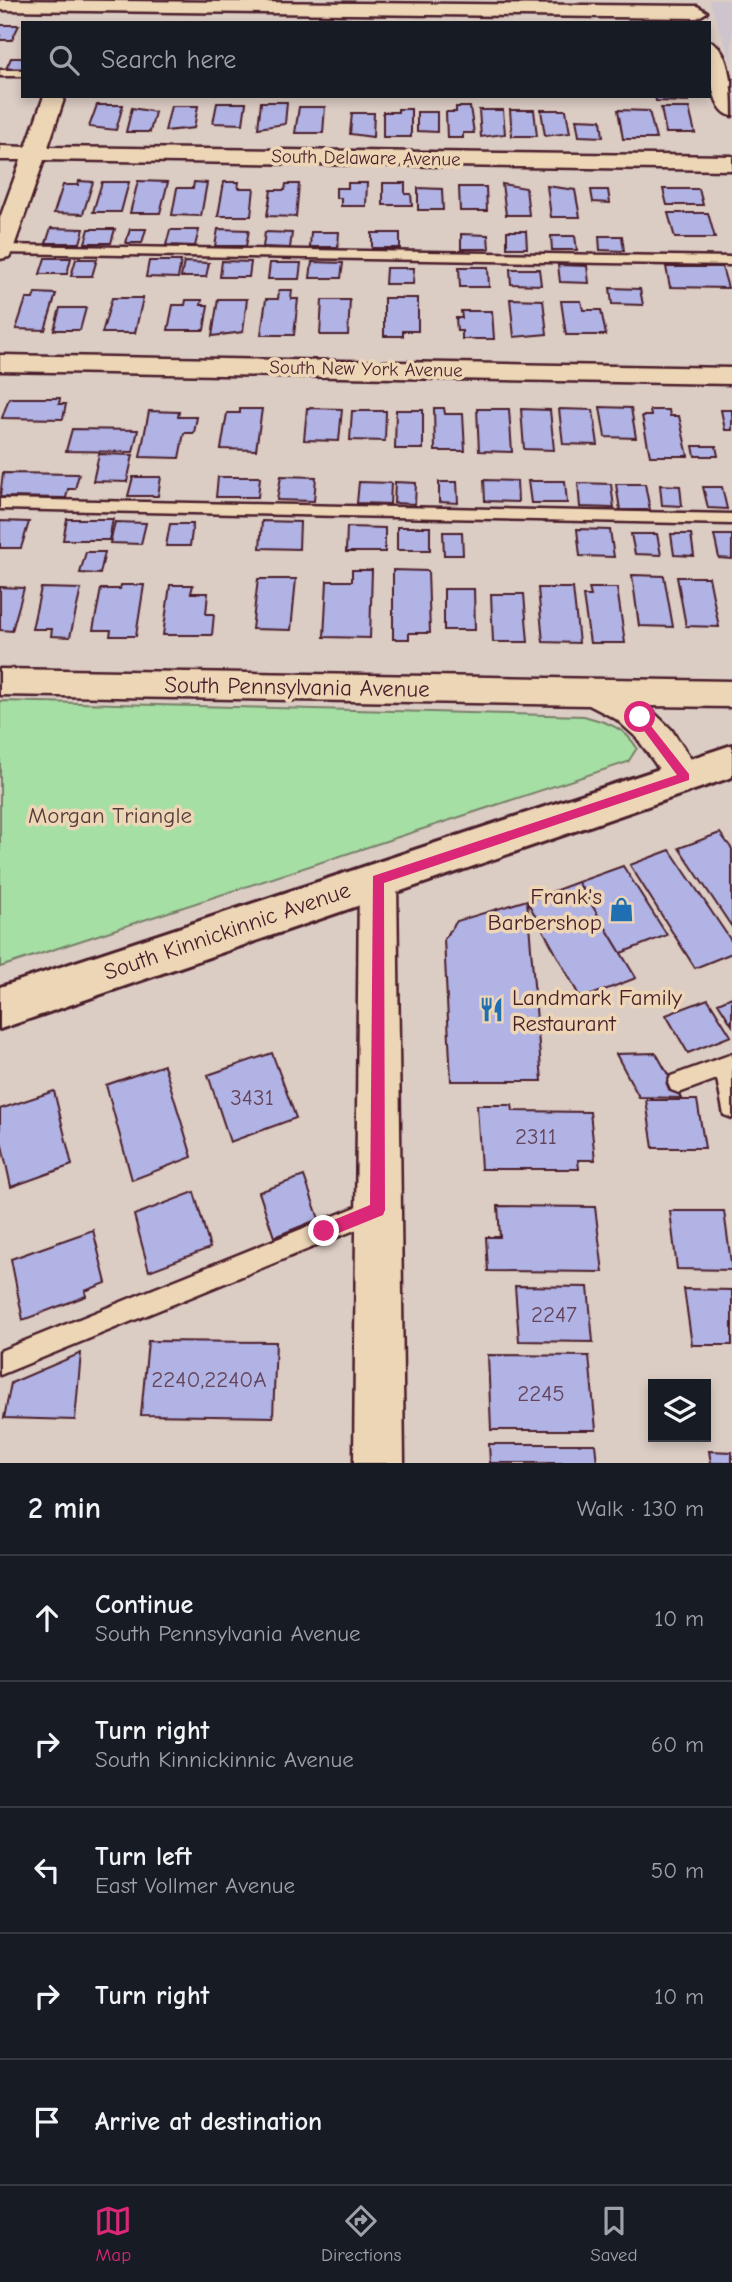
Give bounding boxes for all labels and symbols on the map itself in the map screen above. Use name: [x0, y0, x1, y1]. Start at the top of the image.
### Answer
street label: South Delaware Avenue: [271, 145, 461, 171]
street label: South New York Avenue: [269, 356, 463, 382]
street label: South Pennsylvania Avenue: [164, 671, 430, 703]
route start: [624, 701, 655, 732]
park label: Morgan Triangle: [28, 802, 192, 829]
street label: South Kinnickinnic Avenue: [100, 876, 354, 986]
place label: Frank's Barbershop: [488, 883, 602, 936]
shop icon: Frank's Barbershop: [608, 895, 636, 923]
place label: Landmark Family Restaurant: [512, 984, 683, 1037]
restaurant icon: Landmark Family Restaurant: [478, 996, 506, 1024]
house number: 3431: [230, 1084, 274, 1111]
house number: 2311: [515, 1123, 557, 1150]
route end: [308, 1215, 339, 1246]
house number: 2247: [531, 1301, 577, 1328]
house number: 2240,2240A: [151, 1366, 267, 1393]
house number: 2245: [517, 1380, 565, 1407]

